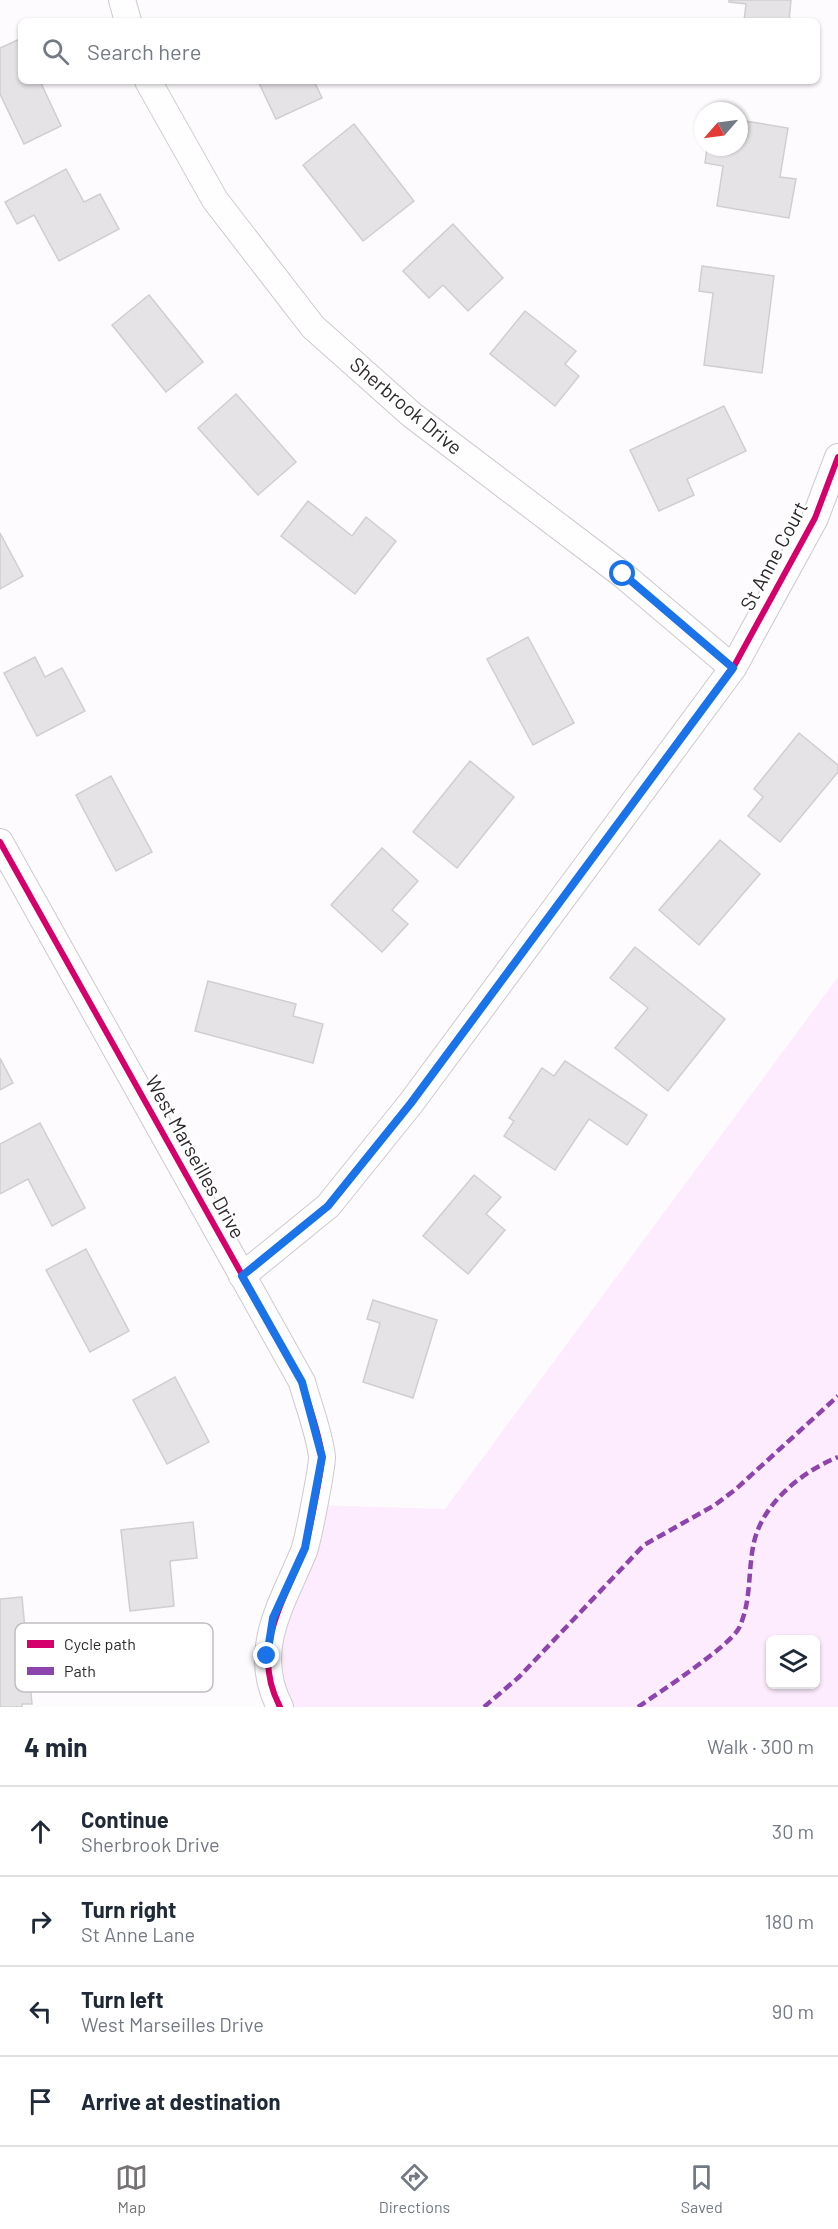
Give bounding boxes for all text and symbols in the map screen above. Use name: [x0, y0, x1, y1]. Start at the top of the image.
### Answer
search box: [18, 18, 820, 84]
icon: search: [39, 35, 72, 68]
text: Search here: [87, 38, 201, 64]
north arrow: [694, 102, 748, 156]
street label: Sherbrook Drive: [346, 351, 468, 459]
street label: St Anne Court: [734, 497, 812, 614]
route start: [609, 560, 635, 586]
street label: West Marseilles Drive: [141, 1071, 251, 1242]
legend: [15, 1623, 213, 1692]
text: Cycle path: [64, 1634, 136, 1653]
map controls: [766, 1635, 820, 1689]
button: layers: [766, 1635, 820, 1689]
route end: [253, 1642, 279, 1668]
text: Path: [64, 1661, 96, 1680]
text: 4 min: [24, 1731, 88, 1762]
text: Walk · 300 m: [707, 1734, 814, 1758]
text: Continue: [81, 1806, 169, 1832]
icon: ahead: [24, 1815, 57, 1848]
text: 30 m: [772, 1819, 814, 1843]
text: Sherbrook Drive: [81, 1832, 220, 1856]
text: Turn right: [81, 1896, 176, 1922]
icon: right: [24, 1905, 57, 1938]
text: 180 m: [765, 1909, 814, 1933]
text: St Anne Lane: [81, 1922, 195, 1946]
text: Turn left: [81, 1986, 164, 2012]
icon: left: [24, 1995, 57, 2028]
text: 90 m: [772, 1999, 814, 2023]
text: West Marseilles Drive: [81, 2012, 264, 2036]
icon: arrive: [24, 2085, 57, 2118]
text: Arrive at destination: [81, 2088, 280, 2114]
tab: Map: [115, 2161, 148, 2216]
tab: Directions: [379, 2161, 450, 2216]
tab: Saved: [681, 2161, 723, 2216]

